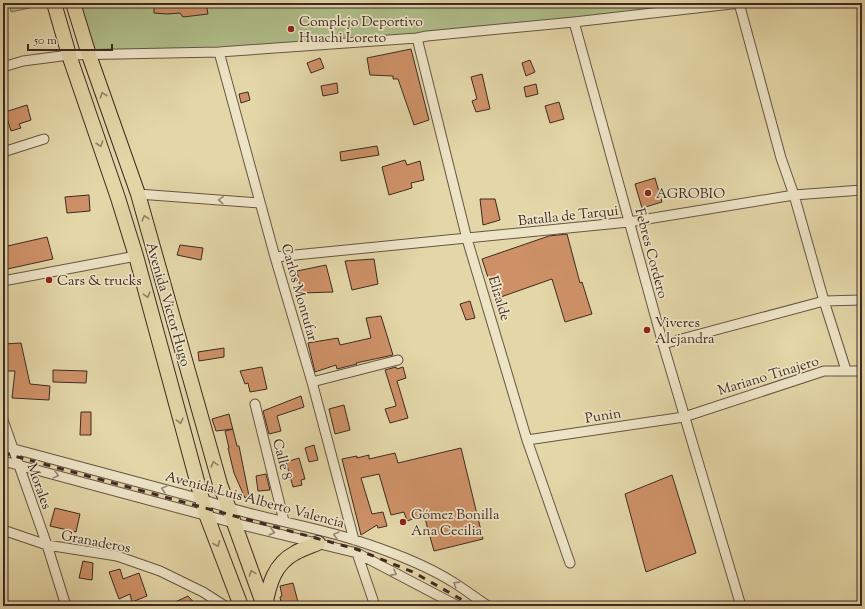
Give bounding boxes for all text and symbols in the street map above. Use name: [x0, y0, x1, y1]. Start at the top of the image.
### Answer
place label: Complejo Deportivo Huachi Loreto: [299, 13, 423, 49]
marker: Complejo Deportivo Huachi Loreto: [286, 24, 296, 34]
scale bar: [28, 26, 112, 52]
text: 50 m: [33, 32, 57, 50]
one-way arrow: [99, 92, 108, 99]
one-way arrow: [95, 141, 104, 148]
place label: AGROBIO: [656, 185, 725, 205]
marker: AGROBIO: [643, 188, 653, 198]
one-way arrow: [218, 196, 224, 205]
street label: Batalla de Tarqui: [517, 202, 619, 232]
street label: Febres Cordero: [628, 206, 672, 301]
one-way arrow: [141, 215, 149, 221]
street label: Avenida Victor Hugo: [140, 240, 194, 369]
street label: Carlos Montufar: [275, 242, 322, 344]
place label: Cars & trucks: [57, 272, 142, 292]
street label: Elizalde: [482, 274, 514, 324]
marker: Cars & trucks: [44, 275, 54, 285]
one-way arrow: [142, 292, 151, 299]
place label: Viveres Alejandra: [655, 314, 715, 350]
marker: Viveres Alejandra: [642, 325, 652, 335]
street label: Mariano Tinajero: [716, 352, 822, 402]
street label: Punin: [584, 404, 623, 430]
one-way arrow: [176, 418, 184, 424]
street label: Calle 8: [266, 437, 296, 482]
street label: Morales: [21, 461, 56, 513]
one-way arrow: [211, 461, 219, 468]
street label: Avenida Luis Alberto Valencia: [163, 467, 347, 535]
one-way arrow: [52, 470, 59, 479]
one-way arrow: [160, 485, 167, 494]
place label: Gómez Bonilla Ana Cecilia: [411, 506, 500, 542]
marker: Gómez Bonilla Ana Cecilia: [398, 517, 408, 527]
street label: Granaderos: [59, 526, 132, 559]
one-way arrow: [269, 527, 275, 535]
one-way arrow: [333, 531, 340, 540]
one-way arrow: [213, 541, 221, 548]
one-way arrow: [390, 568, 398, 575]
one-way arrow: [249, 570, 257, 577]
one-way arrow: [453, 582, 460, 589]

